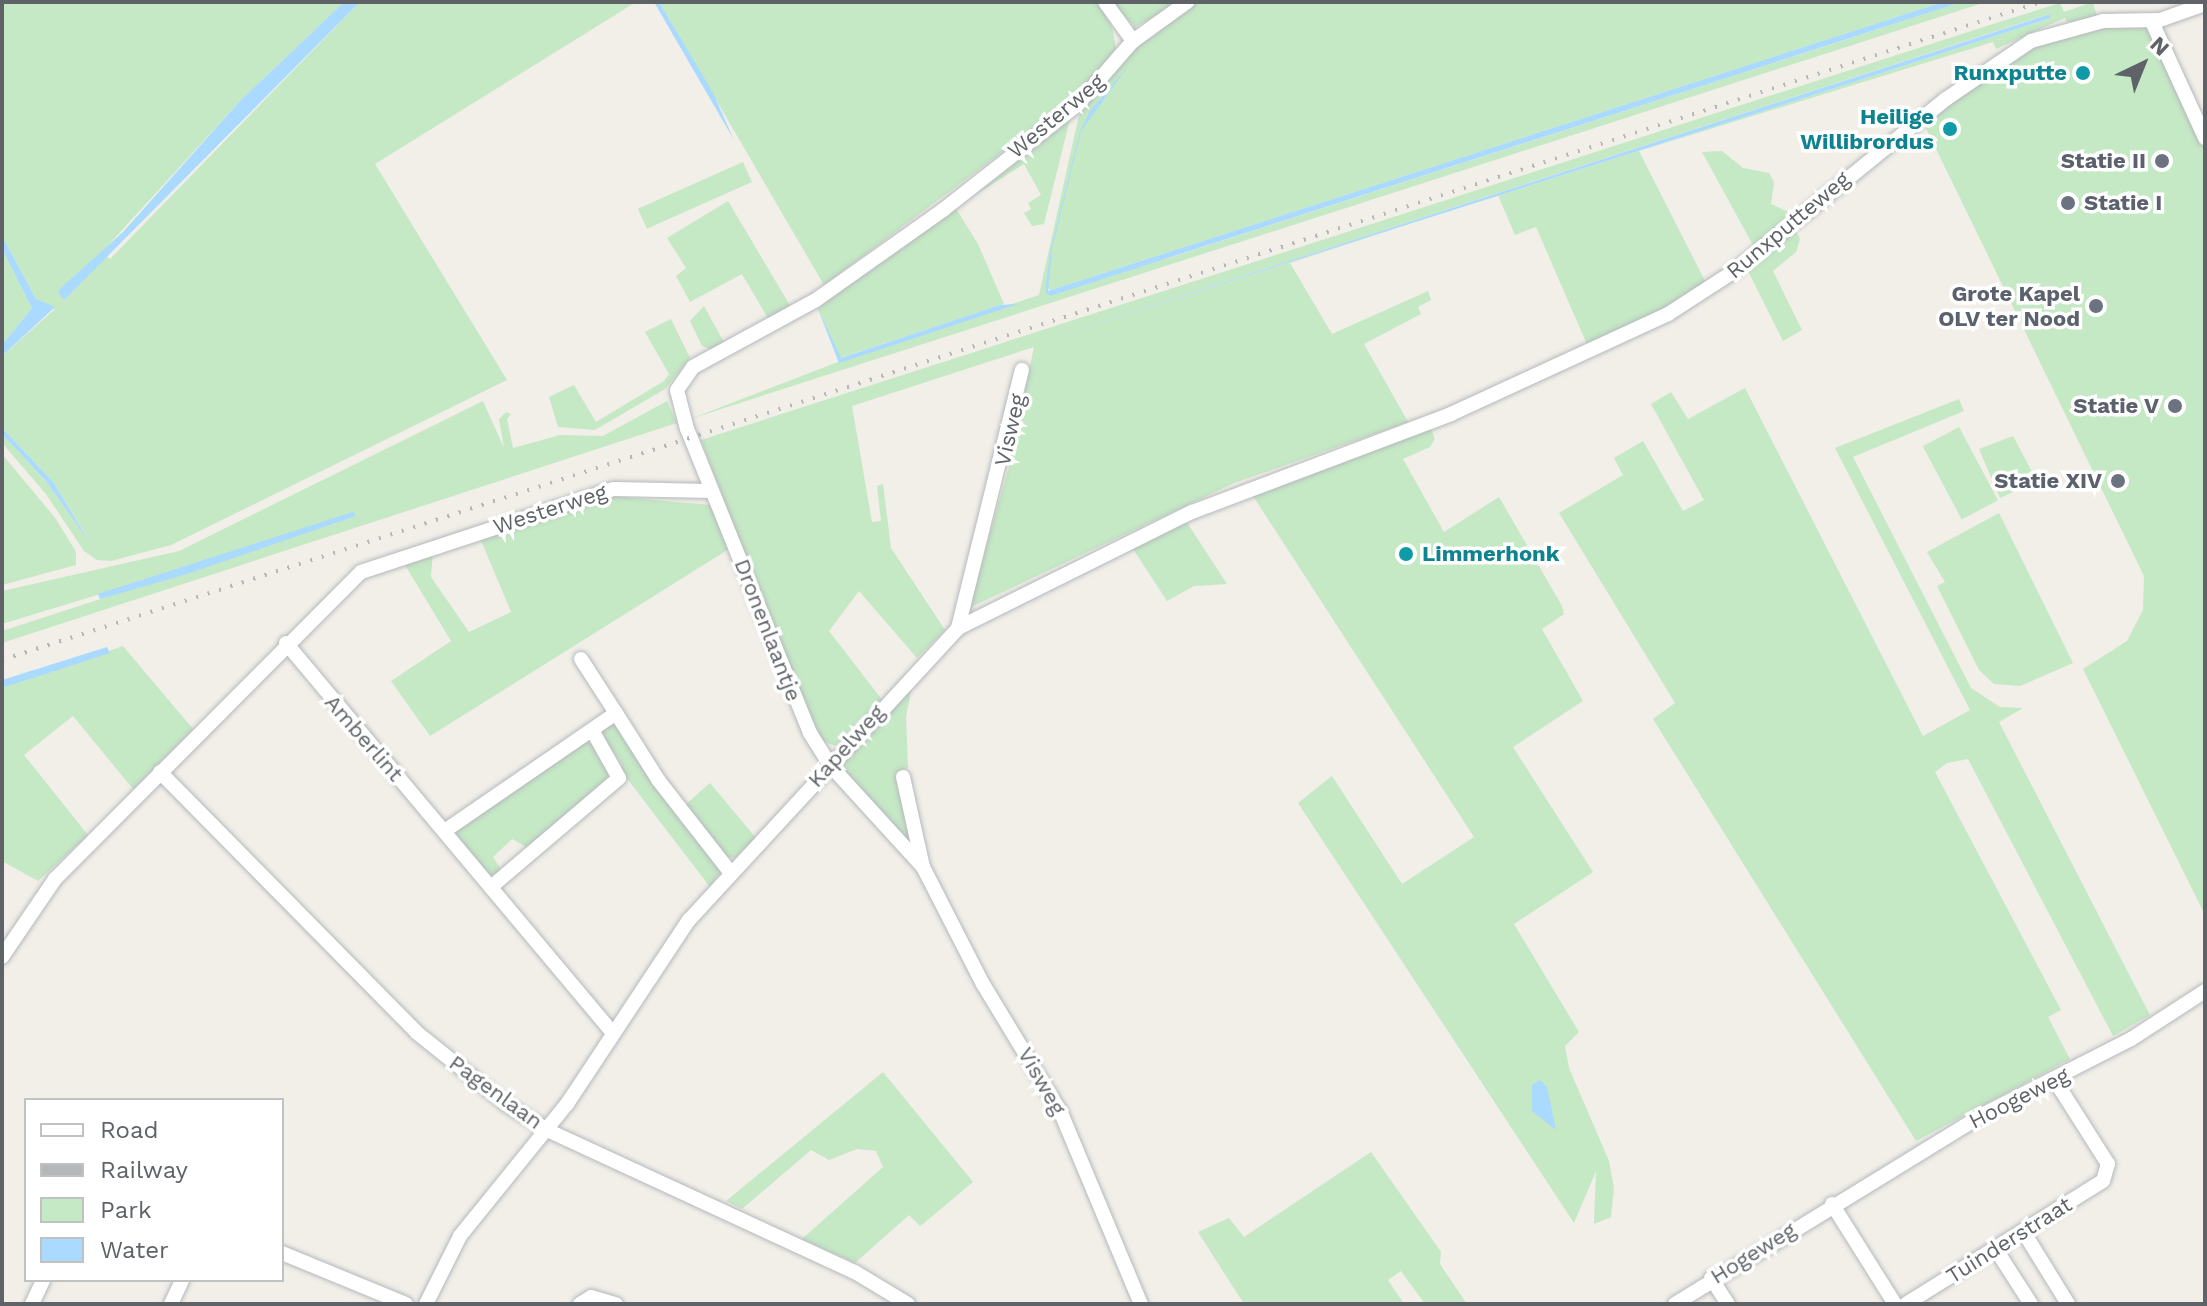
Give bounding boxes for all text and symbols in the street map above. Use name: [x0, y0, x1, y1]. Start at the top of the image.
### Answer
north arrow: [2103, 24, 2183, 104]
text: N: [2145, 31, 2174, 61]
place label: Runxputte: [1953, 60, 2067, 86]
marker: Runxputte: [2074, 64, 2092, 82]
street label: Westerweg: [1002, 68, 1110, 164]
place label: Heilige Willibrordus: [1800, 103, 1934, 154]
marker: Heilige Willibrordus: [1941, 120, 1959, 138]
place label: Statie II: [2061, 148, 2146, 174]
marker: Statie II: [2153, 152, 2171, 170]
street label: Runxputteweg: [1721, 166, 1855, 284]
place label: Statie I: [2084, 190, 2162, 216]
marker: Statie I: [2059, 194, 2077, 212]
place label: Grote Kapel OLV ter Nood: [1937, 280, 2080, 332]
marker: Grote Kapel OLV ter Nood: [2087, 297, 2105, 315]
street label: Visweg: [989, 391, 1031, 469]
place label: Statie V: [2073, 393, 2159, 419]
marker: Statie V: [2166, 397, 2184, 415]
place label: Statie XIV: [1994, 468, 2102, 494]
marker: Statie XIV: [2109, 472, 2127, 490]
street label: Westerweg: [490, 478, 610, 540]
place label: Limmerhonk: [1422, 541, 1559, 567]
marker: Limmerhonk: [1397, 545, 1415, 563]
street label: Dronenlaantje: [729, 555, 807, 705]
street label: Amberlint: [319, 689, 409, 787]
street label: Kapelweg: [802, 699, 890, 793]
street label: Visweg: [1012, 1043, 1072, 1119]
street label: Pagenlaan: [444, 1049, 548, 1135]
street label: Hoogeweg: [1964, 1062, 2074, 1134]
legend: [24, 1098, 284, 1282]
text: Road: [100, 1116, 159, 1144]
text: Railway: [100, 1156, 188, 1184]
street label: Tuinderstraat: [1941, 1191, 2077, 1289]
text: Park: [100, 1196, 152, 1224]
street label: Hogeweg: [1705, 1216, 1801, 1290]
text: Water: [100, 1236, 169, 1264]

